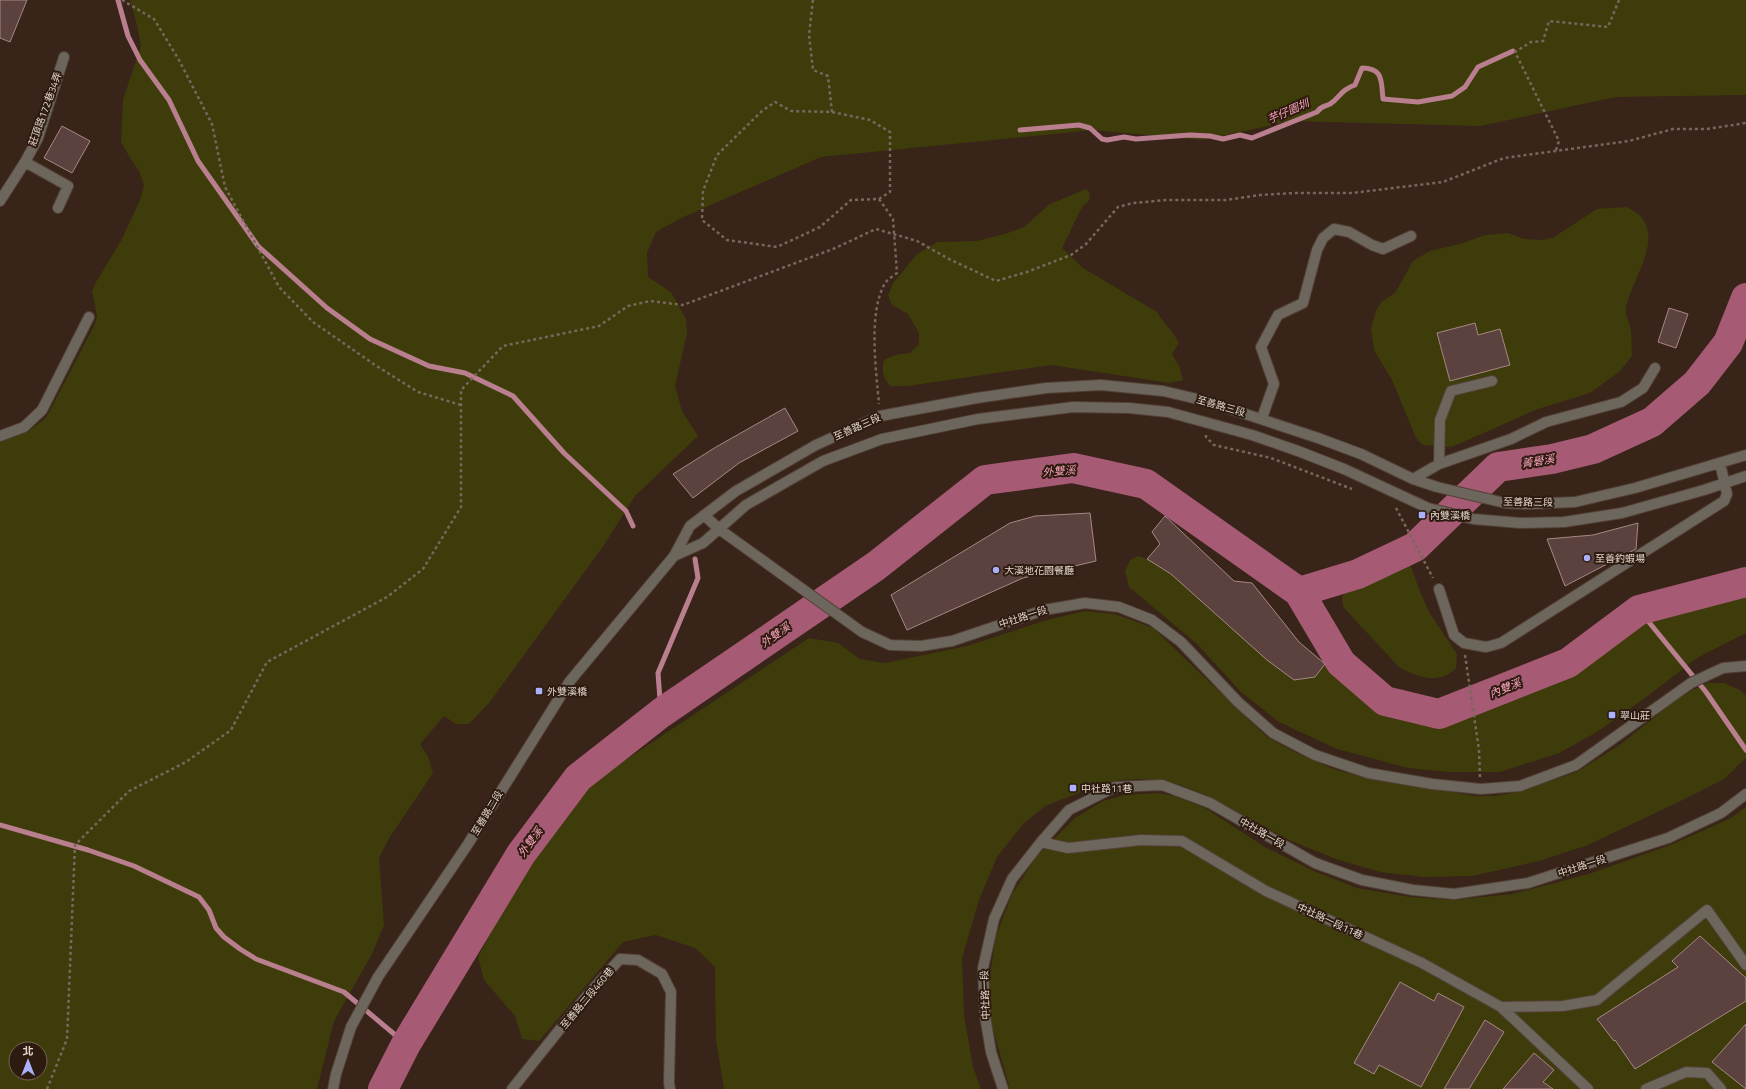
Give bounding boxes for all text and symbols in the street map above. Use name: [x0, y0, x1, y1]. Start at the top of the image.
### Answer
street label: 莊頂路172巷34弄: [25, 70, 65, 148]
water label: 芋仔園圳: [1265, 94, 1313, 127]
street label: 至善路三段: [1195, 392, 1247, 420]
street label: 至善路三段: [831, 410, 883, 444]
water label: 菁礐溪: [1520, 450, 1558, 471]
water label: 外雙溪: [1042, 462, 1078, 480]
street label: 至善路三段: [1503, 494, 1553, 510]
place label: 內雙溪橋: [1430, 508, 1470, 523]
marker: 內雙溪橋: [1417, 510, 1427, 520]
place label: 至善釣蝦場: [1595, 551, 1645, 566]
marker: 至善釣蝦場: [1582, 553, 1592, 563]
place label: 大溪地花園餐廳: [1004, 563, 1074, 578]
marker: 大溪地花園餐廳: [991, 565, 1001, 575]
street label: 中社路一段: [997, 602, 1049, 632]
water label: 外雙溪: [757, 618, 795, 651]
water label: 內雙溪: [1487, 674, 1525, 702]
place label: 外雙溪橋: [547, 684, 587, 699]
marker: 外雙溪橋: [534, 686, 544, 696]
place label: 翠山莊: [1620, 708, 1650, 723]
marker: 翠山莊: [1607, 710, 1617, 720]
place label: 中社路11巷: [1081, 781, 1132, 796]
marker: 中社路11巷: [1068, 783, 1078, 793]
street label: 至善路二段: [468, 788, 506, 838]
street label: 中社路一段: [1237, 814, 1287, 852]
water label: 外雙溪: [514, 822, 547, 860]
street label: 中社路一段: [1556, 851, 1608, 881]
street label: 中社路一段11巷: [1295, 899, 1365, 943]
street label: 至善路二段460巷: [557, 964, 617, 1032]
street label: 中社路一段: [977, 970, 993, 1020]
north arrow: [8, 1041, 48, 1081]
text: 北: [23, 1043, 34, 1059]

